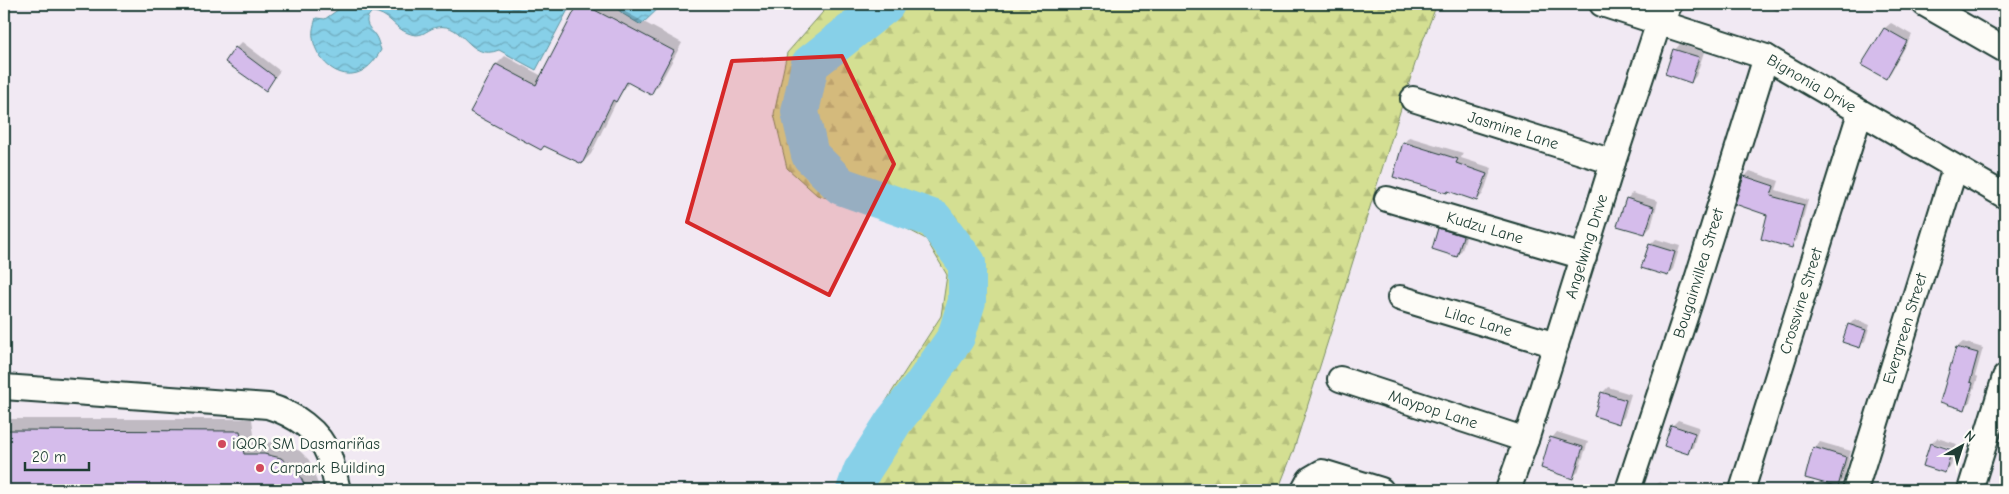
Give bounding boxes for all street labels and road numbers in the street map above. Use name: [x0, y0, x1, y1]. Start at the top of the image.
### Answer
street label: Bignonia Drive: [1764, 51, 1859, 116]
street label: Jasmine Lane: [1465, 108, 1561, 153]
street label: Angelwing Drive: [1562, 192, 1611, 301]
street label: Bougainvillea Street: [1670, 206, 1728, 340]
street label: Kudzu Lane: [1444, 208, 1525, 248]
street label: Crossvine Street: [1776, 245, 1826, 356]
street label: Evergreen Street: [1879, 271, 1931, 386]
street label: Lilac Lane: [1443, 303, 1514, 340]
street label: Maypop Lane: [1386, 387, 1480, 433]

